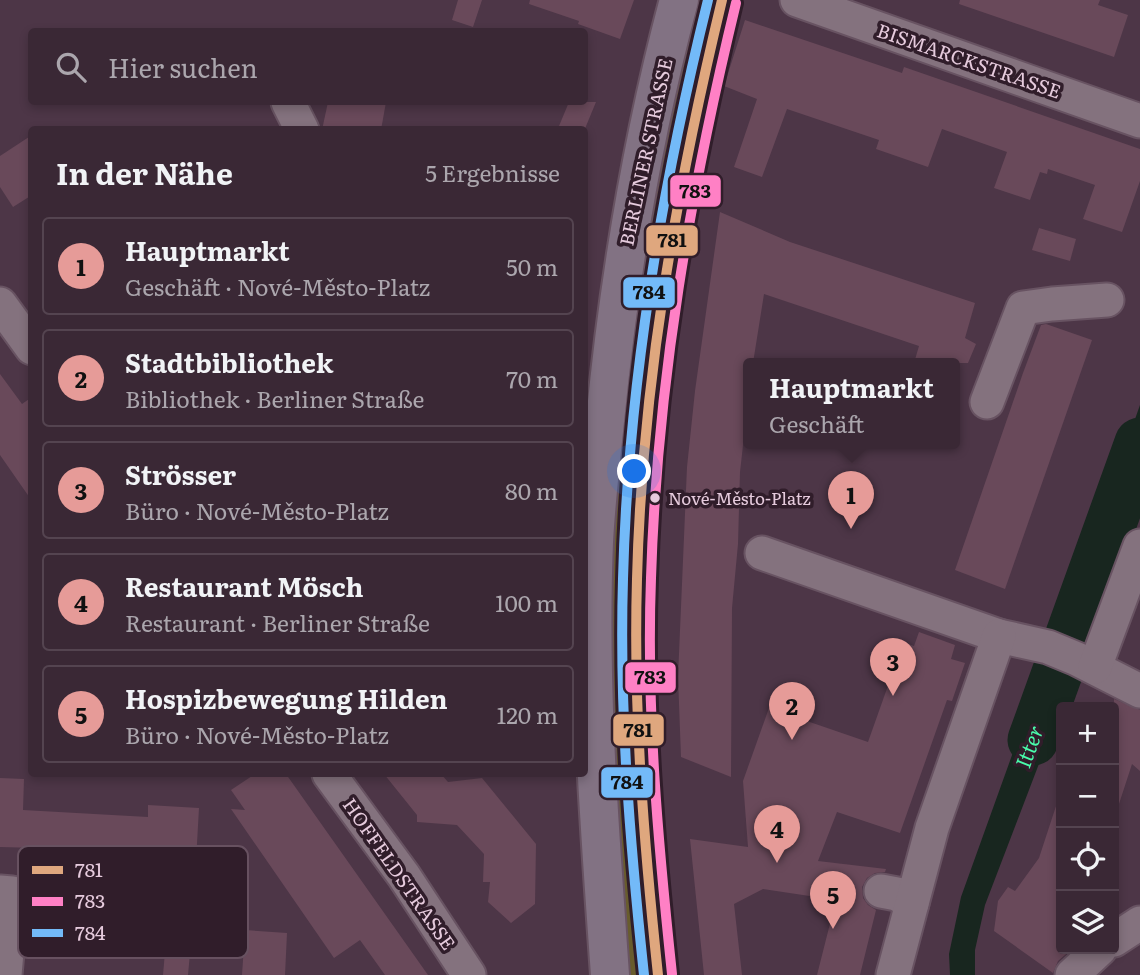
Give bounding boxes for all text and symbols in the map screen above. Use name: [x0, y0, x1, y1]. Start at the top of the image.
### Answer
street label: BISMARCKSTRASSE: [874, 15, 1065, 105]
search box: [28, 28, 588, 105]
text: Hier suchen: [108, 47, 258, 86]
icon: search: [52, 48, 90, 86]
street label: BERLINER STRASSE: [611, 55, 679, 248]
text: In der Nähe: [56, 150, 233, 194]
text: 5 Ergebnisse: [425, 155, 560, 189]
line badge: 783: [669, 174, 722, 208]
text: 783: [679, 176, 711, 204]
line badge: 781: [645, 224, 699, 257]
text: 781: [657, 225, 687, 253]
text: Hauptmarkt: [125, 230, 290, 269]
text: 1: [76, 249, 86, 283]
text: 50 m: [506, 249, 558, 283]
text: Geschäft · Nové-Město-Platz: [125, 269, 430, 303]
line badge: 784: [622, 276, 676, 309]
text: 784: [633, 277, 666, 305]
text: Stadtbibliothek: [125, 342, 333, 381]
popup: [743, 358, 960, 449]
text: 2: [75, 361, 87, 395]
text: 70 m: [506, 361, 558, 395]
text: Hauptmarkt: [769, 367, 934, 406]
text: Bibliothek · Berliner Straße: [125, 381, 424, 415]
text: Geschäft: [769, 406, 864, 440]
text: Strösser: [125, 454, 236, 493]
your location: [617, 454, 651, 488]
pin: 1: [828, 471, 874, 529]
text: 3: [75, 473, 87, 507]
text: 80 m: [505, 473, 558, 507]
place label: Nové-Město-Platz: [668, 485, 811, 510]
marker: Nové-Město-Platz: [648, 491, 662, 505]
text: Büro · Nové-Město-Platz: [125, 493, 389, 527]
text: Restaurant Mösch: [125, 566, 363, 605]
text: 4: [74, 585, 88, 619]
text: 100 m: [495, 585, 558, 619]
text: Restaurant · Berliner Straße: [125, 605, 430, 639]
pin: 3: [870, 638, 916, 696]
line badge: 783: [624, 661, 677, 694]
text: 783: [634, 662, 666, 690]
text: Hospizbewegung Hilden: [125, 678, 447, 717]
pin: 2: [769, 682, 815, 740]
text: 5: [75, 697, 87, 731]
text: 120 m: [497, 697, 558, 731]
map controls: [1056, 702, 1119, 954]
button: +: [1056, 702, 1119, 765]
line badge: 781: [612, 713, 665, 747]
text: 781: [623, 715, 653, 743]
text: Büro · Nové-Město-Platz: [125, 717, 389, 751]
water label: Itter: [1006, 720, 1050, 772]
button: −: [1056, 765, 1119, 828]
line badge: 784: [600, 766, 654, 799]
text: 784: [611, 767, 644, 795]
street label: HOFFELDSTRASSE: [337, 792, 463, 955]
pin: 4: [754, 805, 800, 863]
button: locate: [1056, 828, 1119, 891]
legend: [18, 846, 248, 958]
text: 781: [75, 855, 103, 883]
pin: 5: [810, 871, 856, 929]
text: 783: [75, 886, 105, 914]
button: layers: [1056, 891, 1119, 954]
text: 784: [75, 918, 106, 946]

